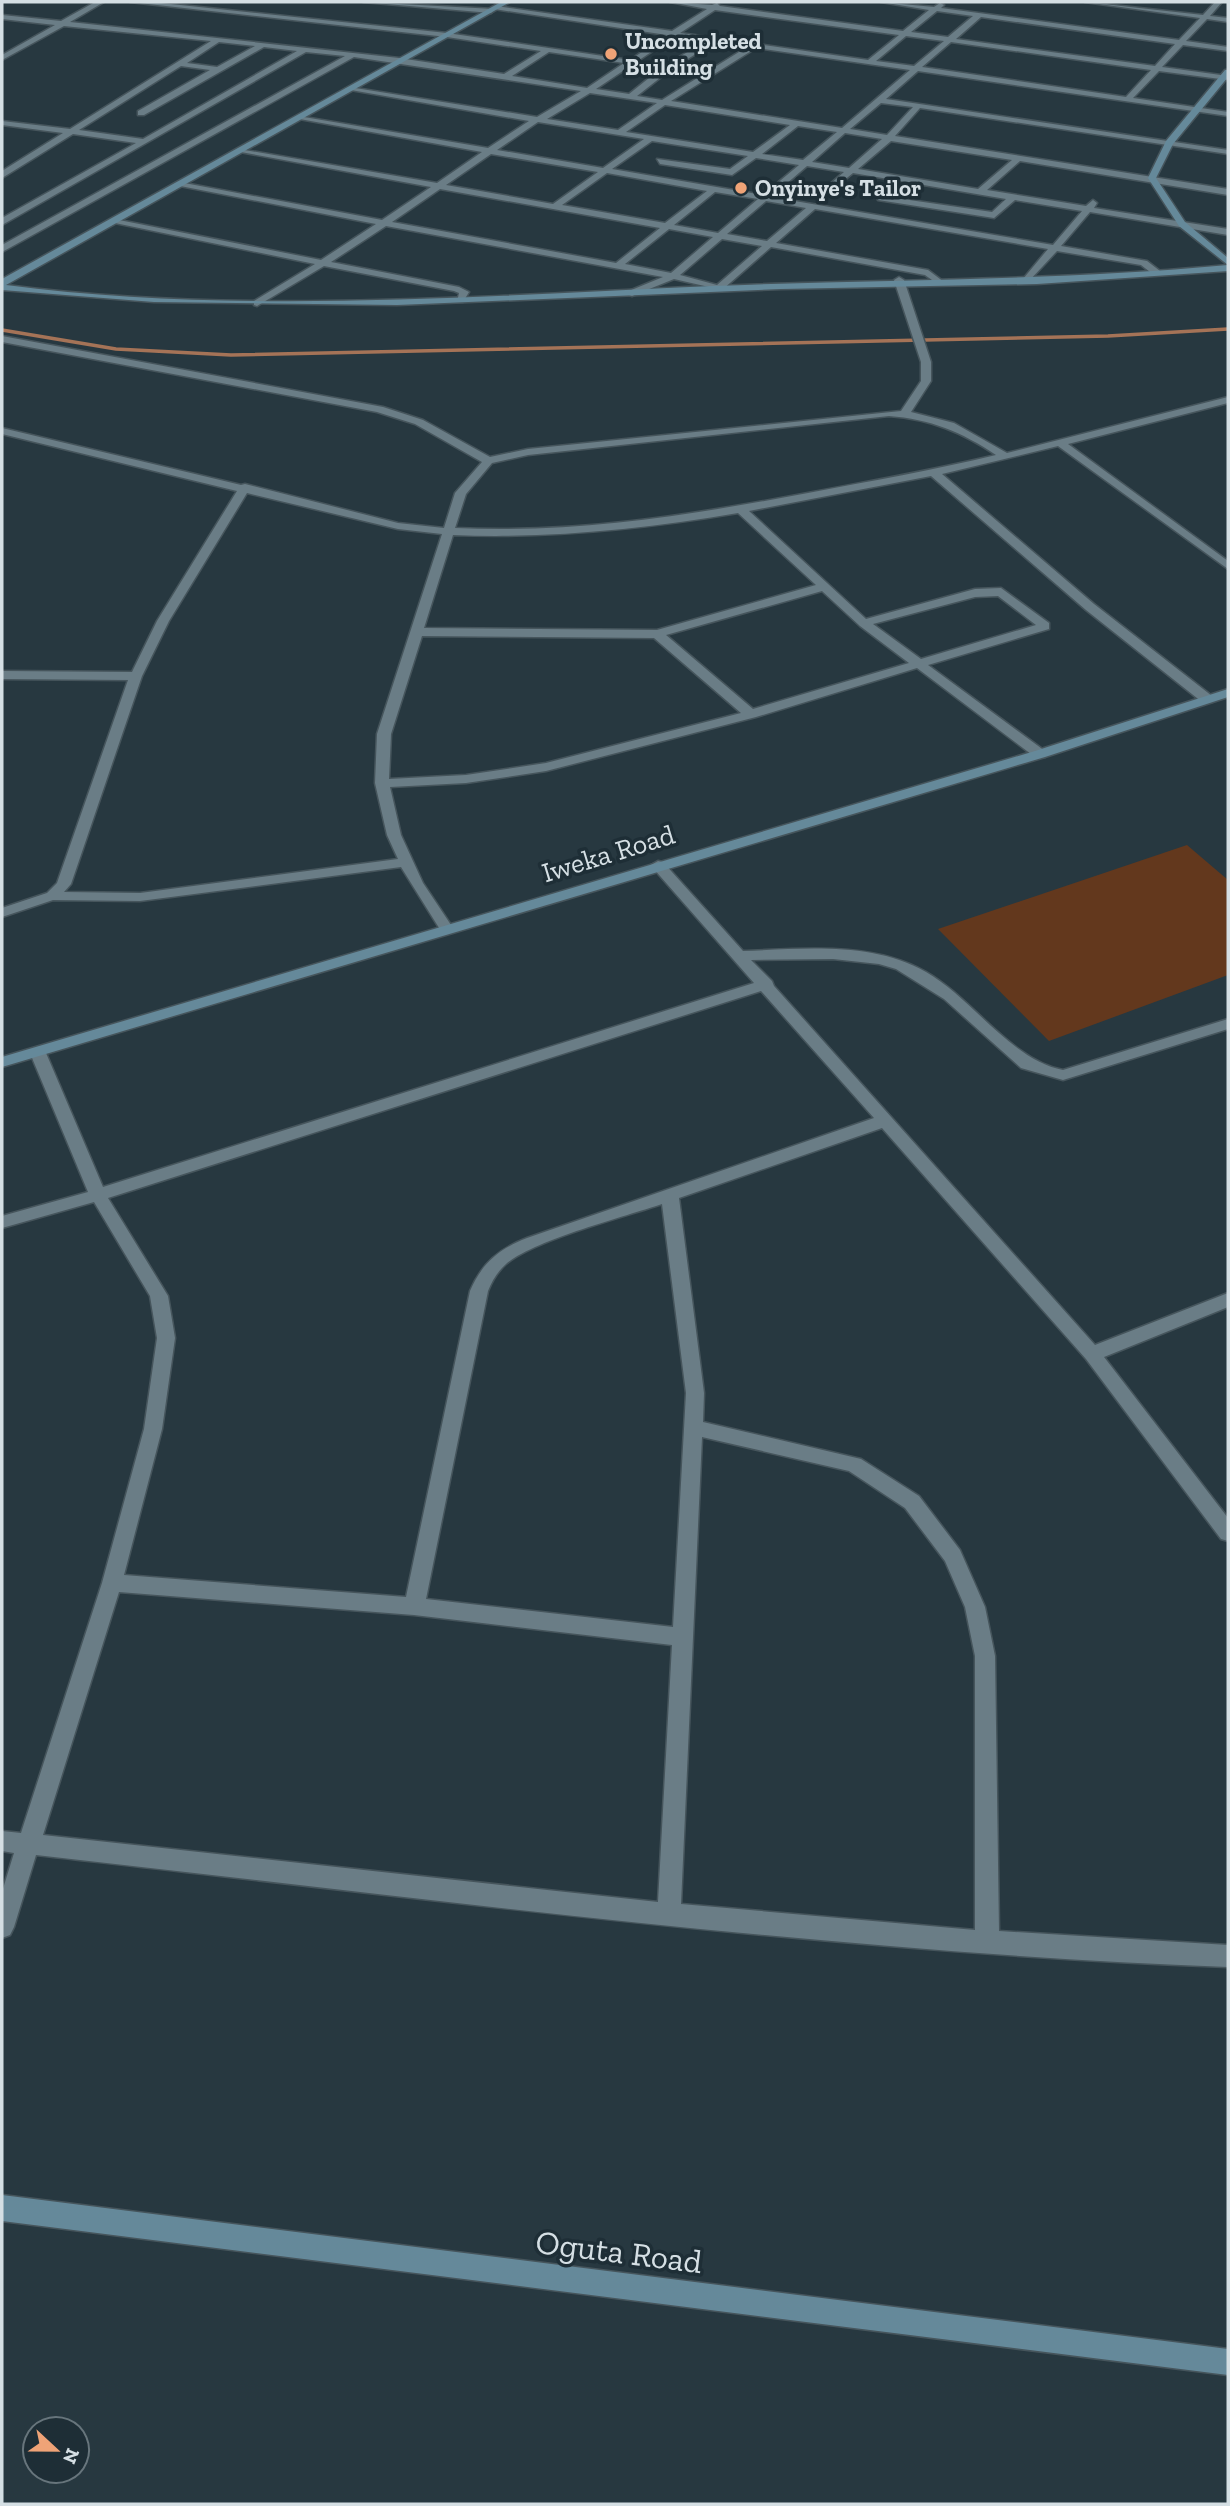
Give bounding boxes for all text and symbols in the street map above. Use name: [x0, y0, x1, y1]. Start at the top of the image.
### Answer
place label: Uncompleted Building: [625, 27, 762, 81]
marker: Uncompleted Building: [603, 46, 619, 62]
place label: Onyinye's Tailor: [755, 174, 921, 202]
marker: Onyinye's Tailor: [733, 180, 749, 196]
street label: Iweka Road: [538, 818, 678, 889]
street label: Oguta Road: [534, 2222, 704, 2281]
north arrow: [21, 2415, 91, 2485]
text: N: [58, 2445, 85, 2467]

